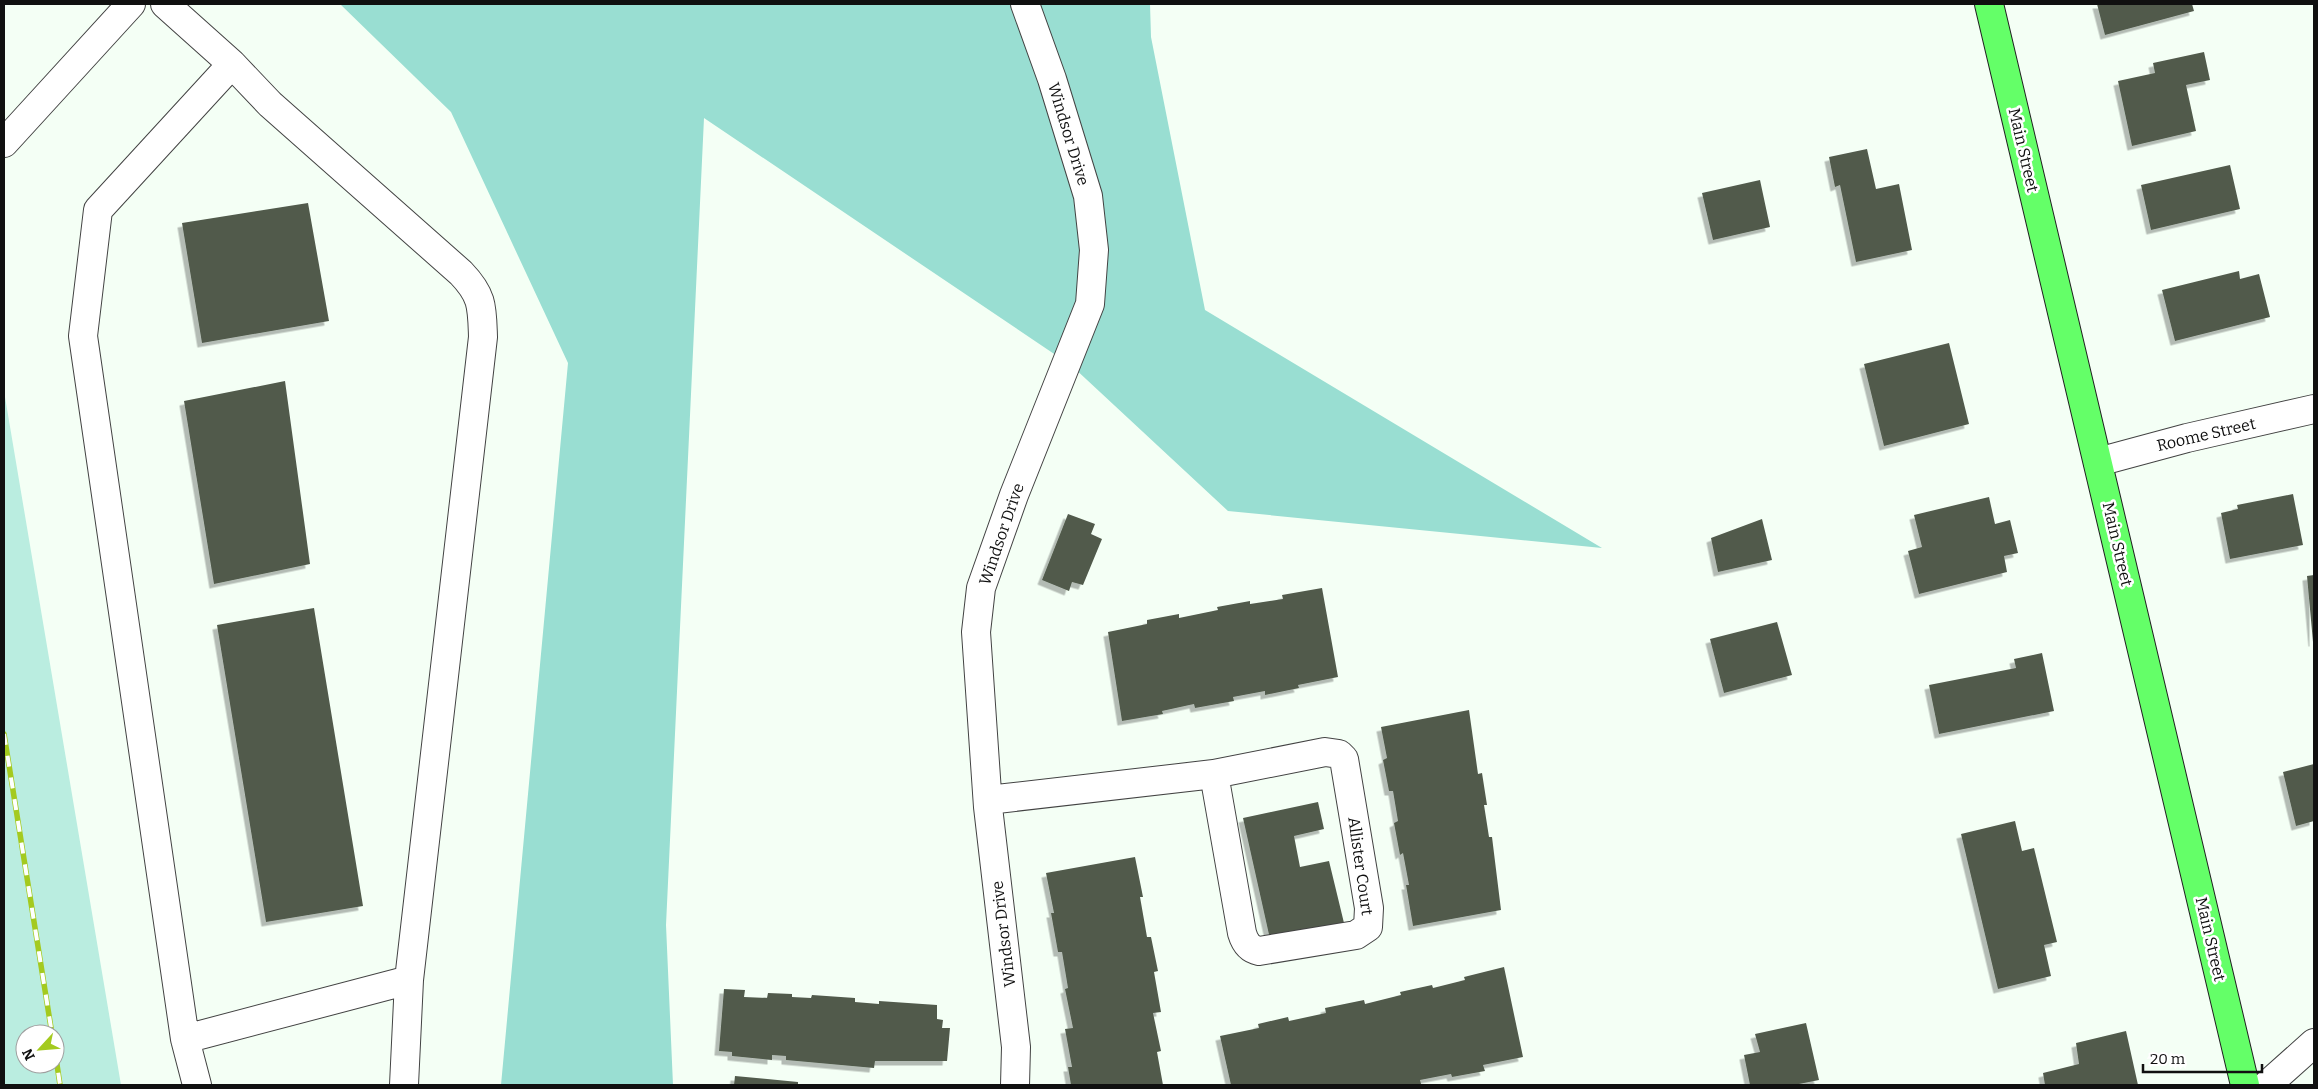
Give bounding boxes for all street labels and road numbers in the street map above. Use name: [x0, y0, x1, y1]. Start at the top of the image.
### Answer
street label: Windsor Drive: [1044, 80, 1093, 188]
street label: Main Street: [2005, 106, 2042, 194]
street label: Roome Street: [2155, 414, 2258, 455]
street label: Windsor Drive: [975, 481, 1028, 588]
street label: Main Street: [2099, 500, 2136, 588]
street label: Allister Court: [1344, 816, 1377, 917]
street label: Windsor Drive: [988, 880, 1019, 988]
street label: Main Street: [2192, 895, 2229, 983]

